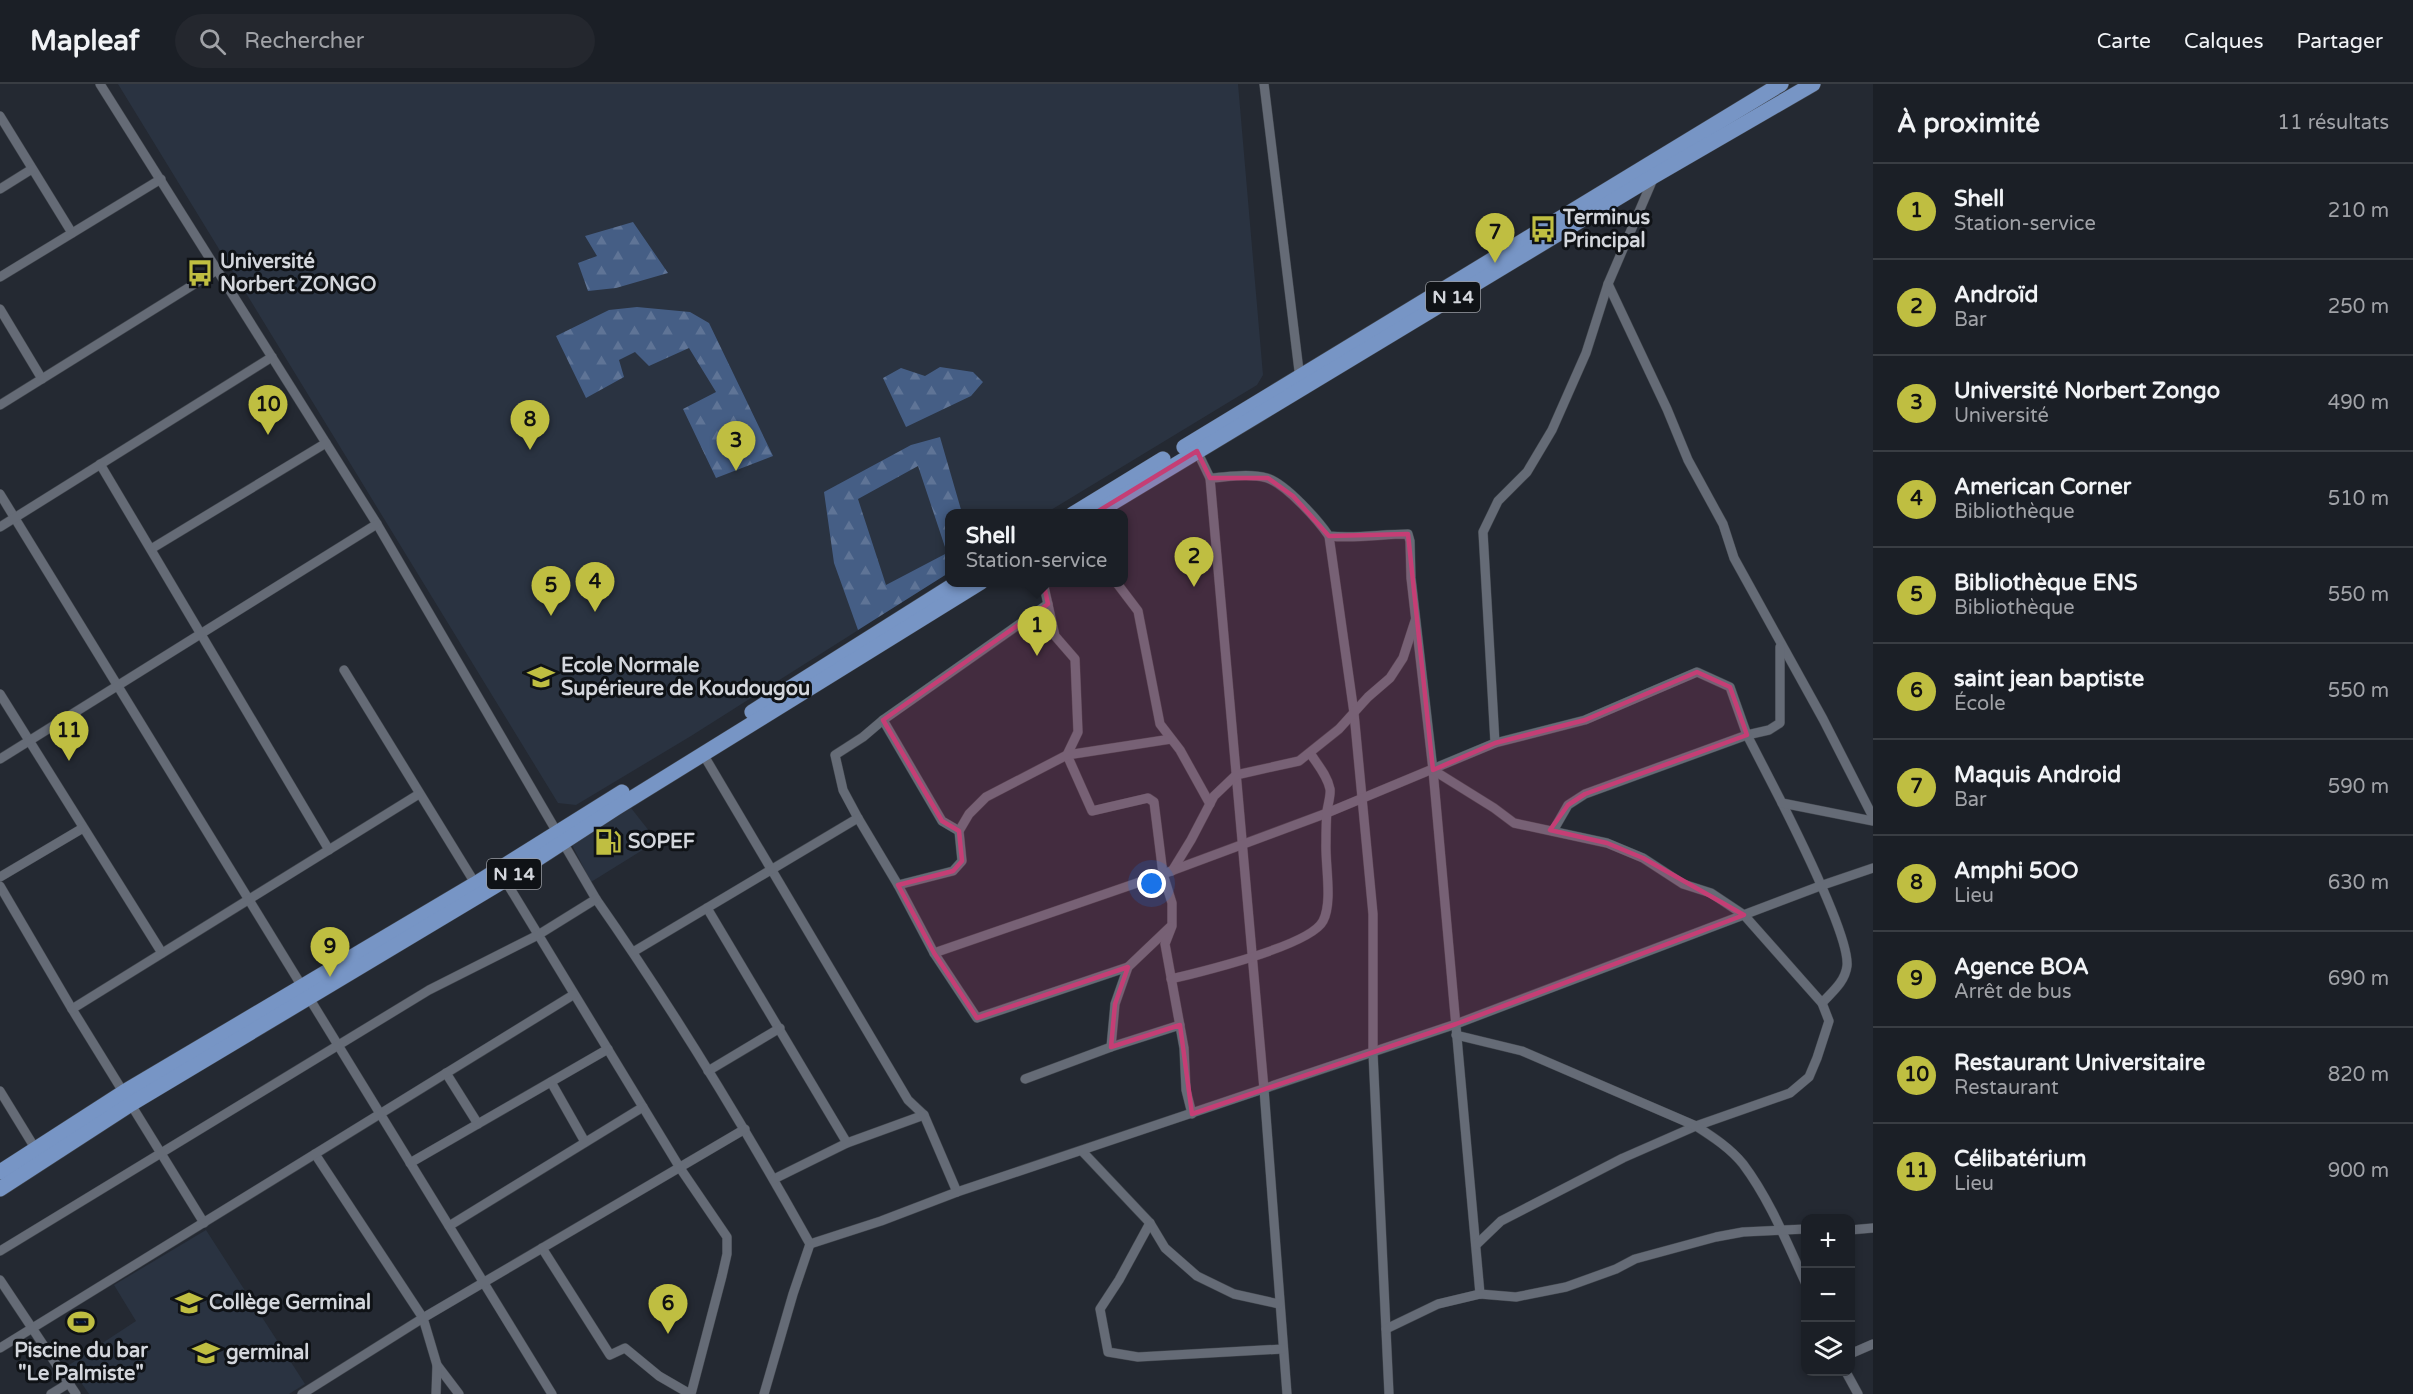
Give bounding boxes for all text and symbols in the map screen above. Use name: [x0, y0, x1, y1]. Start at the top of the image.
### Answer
search box: [175, 14, 595, 68]
text: Mapleaf: [30, 24, 139, 58]
icon: search: [196, 25, 229, 58]
text: Rechercher: [244, 28, 364, 54]
text: Carte: [2097, 29, 2151, 54]
text: Calques: [2184, 29, 2264, 54]
text: Partager: [2297, 29, 2383, 54]
text: À proximité: [1897, 108, 2040, 139]
text: 11 résultats: [2277, 111, 2389, 135]
text: Shell: [1954, 186, 2004, 212]
text: 1: [1910, 199, 1923, 223]
text: 210 m: [2328, 199, 2389, 223]
place label: Terminus Principal: [1562, 206, 1651, 253]
text: Station-service: [1954, 212, 2096, 236]
pin: 7: [1476, 214, 1514, 263]
bus stop icon: Terminus Principal: [1528, 214, 1558, 244]
place label: Université Norbert ZONGO: [220, 250, 376, 297]
bus stop icon: Université Norbert ZONGO: [185, 258, 215, 288]
road number: N 14: [1426, 282, 1480, 312]
text: Androïd: [1954, 282, 2038, 308]
text: 2: [1910, 295, 1923, 319]
text: 250 m: [2328, 295, 2389, 319]
text: Bar: [1954, 308, 1987, 332]
text: Université Norbert Zongo: [1954, 378, 2220, 404]
pin: 10: [248, 386, 288, 435]
text: 3: [1910, 391, 1923, 415]
text: 490 m: [2328, 391, 2389, 415]
pin: 8: [510, 400, 550, 450]
text: Université: [1954, 404, 2049, 428]
pin: 3: [716, 422, 756, 471]
text: American Corner: [1954, 474, 2131, 500]
text: 4: [1910, 487, 1923, 511]
text: 510 m: [2328, 487, 2389, 511]
text: Bibliothèque: [1954, 500, 2075, 524]
popup: [945, 509, 1128, 587]
text: Shell: [966, 523, 1016, 549]
pin: 2: [1174, 538, 1214, 587]
text: Station-service: [966, 549, 1107, 573]
pin: 4: [576, 562, 614, 612]
pin: 5: [532, 566, 570, 616]
text: Bibliothèque ENS: [1954, 570, 2138, 596]
text: 5: [1910, 583, 1923, 607]
text: 550 m: [2328, 583, 2389, 607]
text: Bibliothèque: [1954, 596, 2075, 620]
pin: 1: [1018, 606, 1056, 656]
place label: Ecole Normale Supérieure de Koudougou: [561, 654, 810, 701]
school or university icon: Ecole Normale Supérieure de Koudougou: [526, 662, 556, 692]
text: saint jean baptiste: [1954, 666, 2144, 692]
text: 6: [1910, 679, 1923, 703]
text: 550 m: [2328, 679, 2389, 703]
text: École: [1954, 692, 2006, 716]
pin: 11: [50, 712, 88, 761]
text: Maquis Android: [1954, 762, 2121, 788]
text: 7: [1910, 775, 1923, 799]
text: 590 m: [2328, 775, 2389, 799]
text: Bar: [1954, 788, 1987, 812]
fuel station icon: SOPEF: [593, 827, 623, 857]
place label: SOPEF: [628, 830, 695, 854]
text: Amphi 5OO: [1954, 858, 2079, 884]
road number: N 14: [487, 859, 541, 889]
your location: [1137, 869, 1166, 898]
text: 8: [1910, 871, 1923, 895]
text: 630 m: [2328, 871, 2389, 895]
text: Lieu: [1954, 884, 1994, 908]
pin: 9: [310, 928, 350, 977]
text: Agence BOA: [1954, 954, 2089, 980]
text: 9: [1910, 967, 1923, 991]
text: 690 m: [2328, 967, 2389, 991]
text: Arrêt de bus: [1954, 980, 2072, 1004]
text: Restaurant Universitaire: [1954, 1050, 2205, 1076]
text: 10: [1904, 1063, 1929, 1087]
text: 820 m: [2328, 1063, 2389, 1087]
text: Restaurant: [1954, 1076, 2059, 1100]
text: Célibatérium: [1954, 1146, 2087, 1172]
text: 11: [1904, 1159, 1929, 1183]
text: 900 m: [2328, 1159, 2389, 1183]
text: Lieu: [1954, 1172, 1994, 1196]
map controls: [1801, 1214, 1855, 1376]
button: +: [1801, 1214, 1855, 1268]
button: −: [1801, 1268, 1855, 1322]
pin: 6: [648, 1284, 688, 1334]
school or university icon: Collège Germinal: [174, 1288, 204, 1318]
place label: Collège Germinal: [209, 1291, 371, 1315]
sports icon: Piscine du bar "Le Palmiste": [66, 1307, 96, 1337]
button: layers: [1801, 1322, 1855, 1376]
school or university icon: germinal: [191, 1338, 221, 1368]
place label: Piscine du bar "Le Palmiste": [14, 1339, 148, 1386]
place label: germinal: [226, 1341, 309, 1365]

